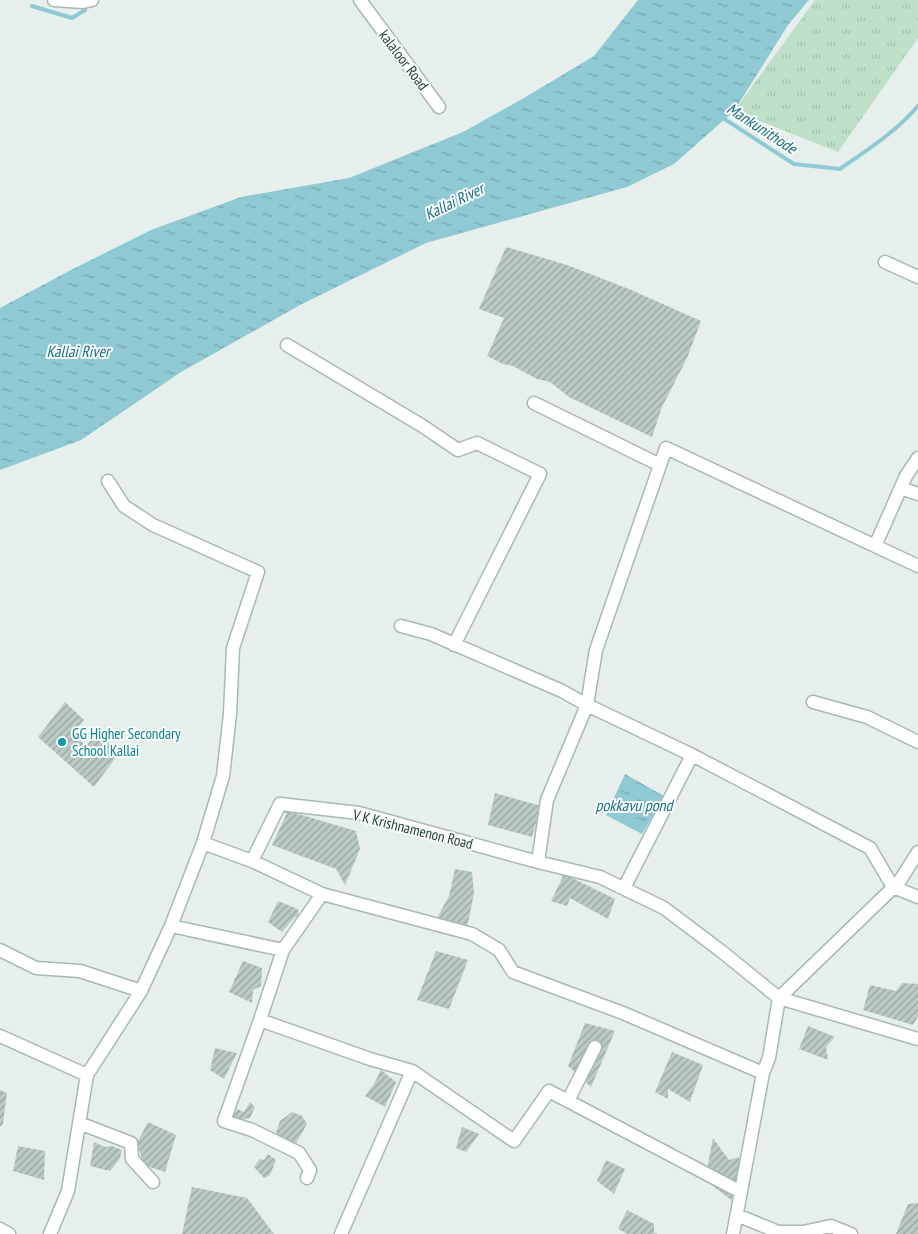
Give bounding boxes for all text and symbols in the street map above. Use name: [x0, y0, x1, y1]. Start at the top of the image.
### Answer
street label: kalaloor Road: [375, 26, 433, 94]
water label: Mankunithode: [723, 98, 802, 159]
water label: Kallai River: [421, 177, 489, 224]
water label: Kallai River: [46, 341, 112, 361]
place label: GG Higher Secondary School Kallai: [72, 724, 181, 760]
marker: GG Higher Secondary School Kallai: [56, 736, 68, 748]
water label: pokkavu pond: [595, 795, 675, 815]
street label: V K Krishnamenon Road: [350, 805, 475, 853]

